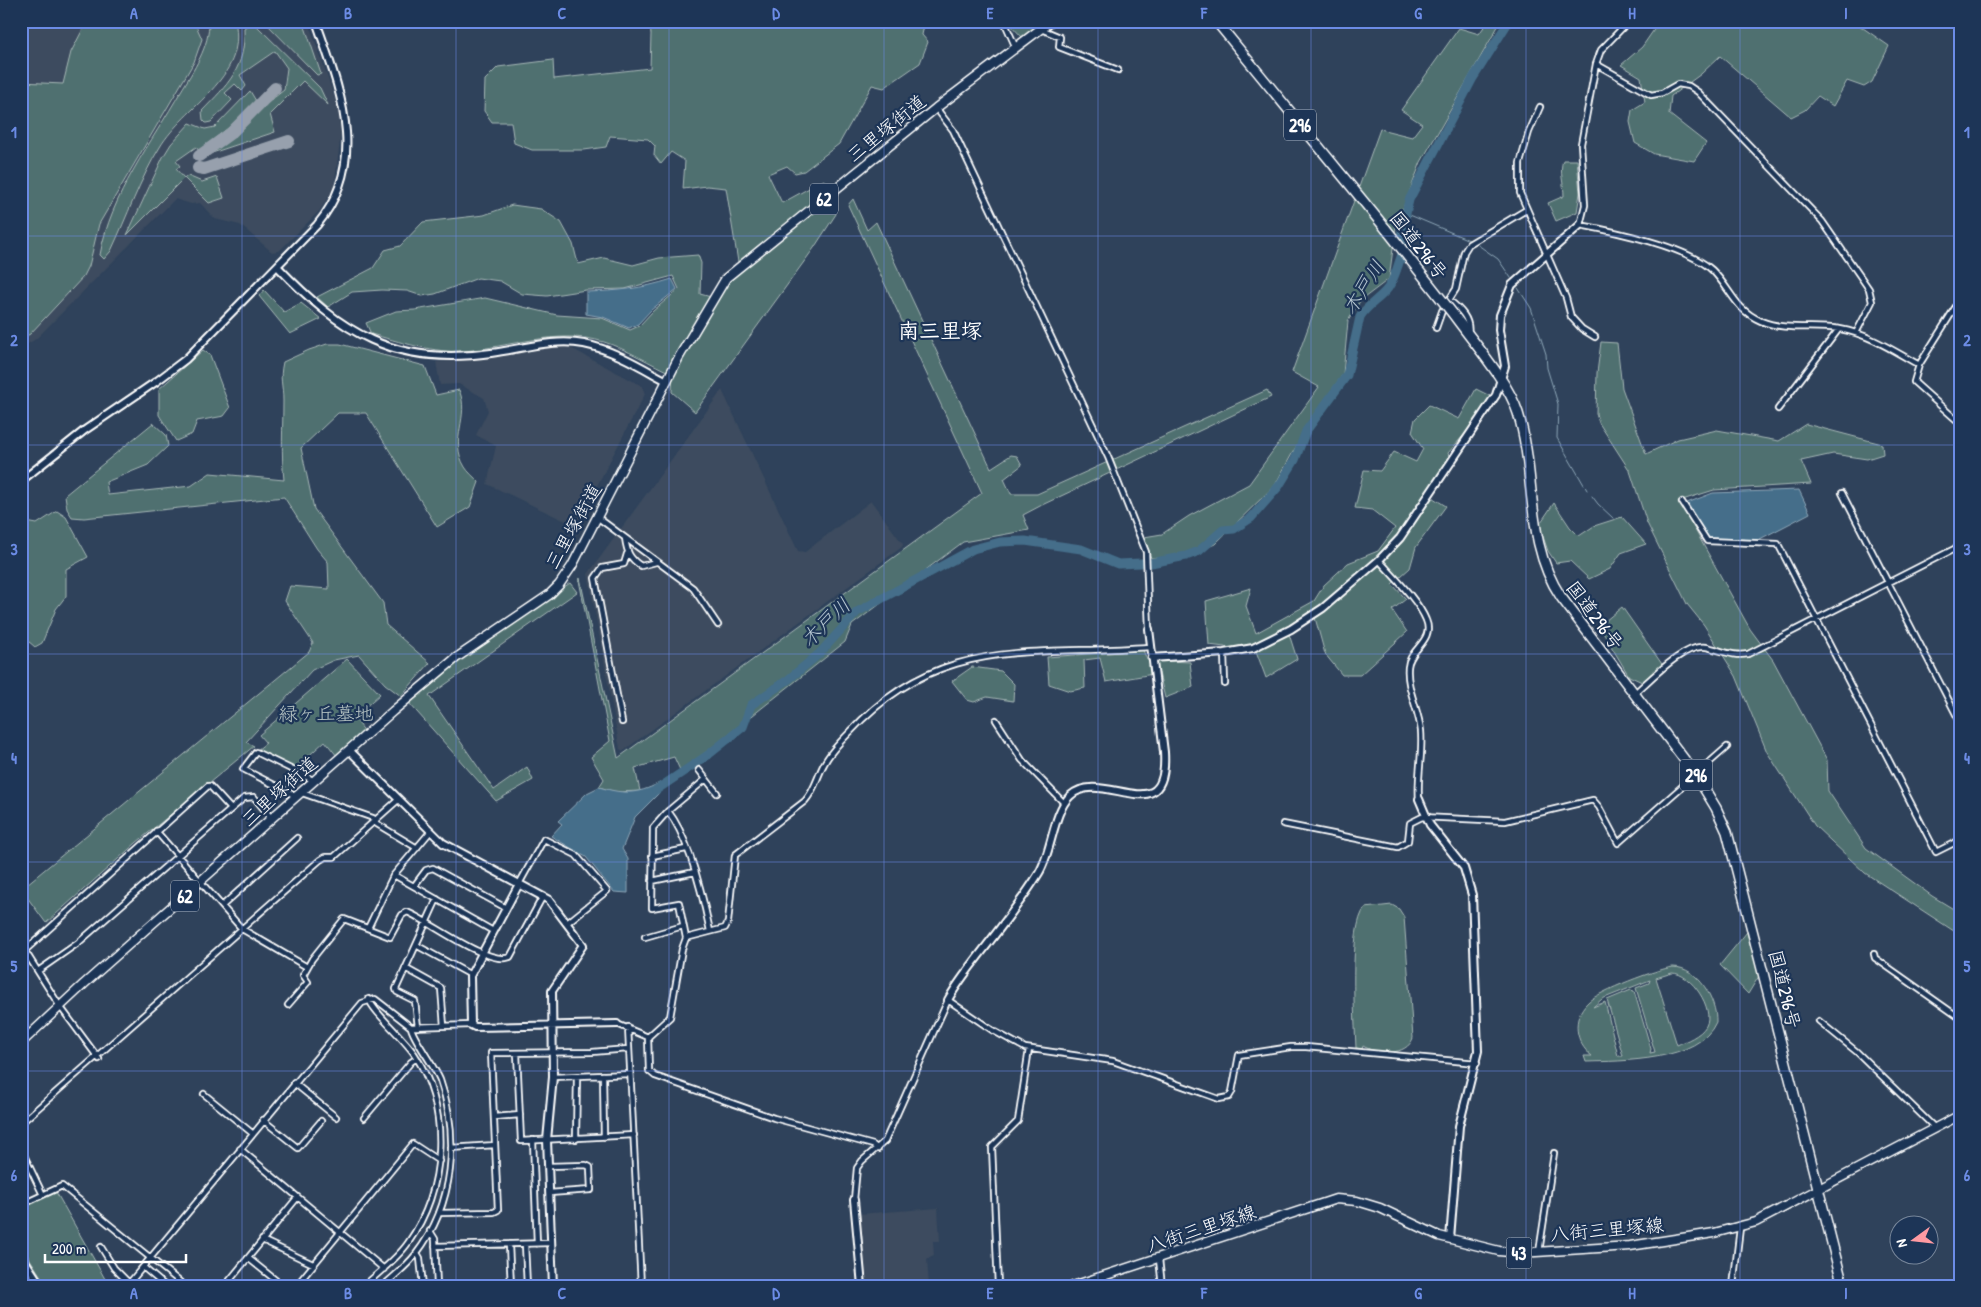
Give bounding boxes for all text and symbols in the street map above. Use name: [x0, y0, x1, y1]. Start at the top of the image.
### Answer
text: A: [130, 2, 138, 24]
text: B: [344, 2, 352, 24]
text: C: [558, 2, 567, 24]
text: D: [772, 2, 780, 24]
text: E: [986, 2, 994, 24]
text: F: [1200, 2, 1208, 24]
text: G: [1414, 2, 1422, 24]
text: H: [1628, 2, 1636, 24]
text: I: [1844, 2, 1848, 24]
street label: 三里塚街道: [841, 88, 931, 168]
road number: 296: [1284, 110, 1316, 140]
text: 1: [11, 121, 17, 143]
text: 1: [1964, 121, 1970, 143]
road number: 62: [810, 183, 838, 214]
street label: 国道296号: [1384, 205, 1454, 285]
water label: 木戸川: [1335, 254, 1391, 320]
district label: 南三里塚: [898, 316, 982, 345]
text: 2: [10, 329, 18, 351]
text: 2: [1963, 329, 1971, 351]
street label: 三里塚街道: [539, 478, 607, 574]
text: 3: [10, 538, 18, 560]
text: 3: [1963, 538, 1971, 560]
street label: 国道296号: [1560, 575, 1630, 655]
water label: 木戸川: [794, 591, 856, 653]
park label: 緑ヶ丘墓地: [278, 700, 374, 726]
text: 4: [11, 747, 17, 769]
text: 4: [1964, 747, 1970, 769]
street label: 三里塚街道: [235, 750, 323, 832]
road number: 296: [1680, 760, 1712, 790]
road number: 62: [171, 880, 199, 911]
street label: 国道296号: [1763, 947, 1807, 1031]
text: 5: [11, 955, 18, 977]
text: 5: [1964, 955, 1971, 977]
text: 6: [11, 1164, 18, 1186]
text: 6: [1964, 1164, 1971, 1186]
street label: 八街三里塚線: [1143, 1198, 1259, 1258]
street label: 八街三里塚線: [1549, 1211, 1665, 1247]
north arrow: [1888, 1214, 1938, 1264]
scale bar: [45, 1232, 186, 1264]
text: N: [1891, 1237, 1911, 1250]
text: 200 m: [52, 1238, 86, 1259]
road number: 43: [1506, 1238, 1532, 1268]
text: A: [130, 1282, 138, 1304]
text: B: [344, 1282, 352, 1304]
text: C: [558, 1282, 567, 1304]
text: D: [772, 1282, 780, 1304]
text: E: [986, 1282, 994, 1304]
text: F: [1200, 1282, 1208, 1304]
text: G: [1414, 1282, 1422, 1304]
text: H: [1628, 1282, 1636, 1304]
text: I: [1844, 1282, 1848, 1304]

